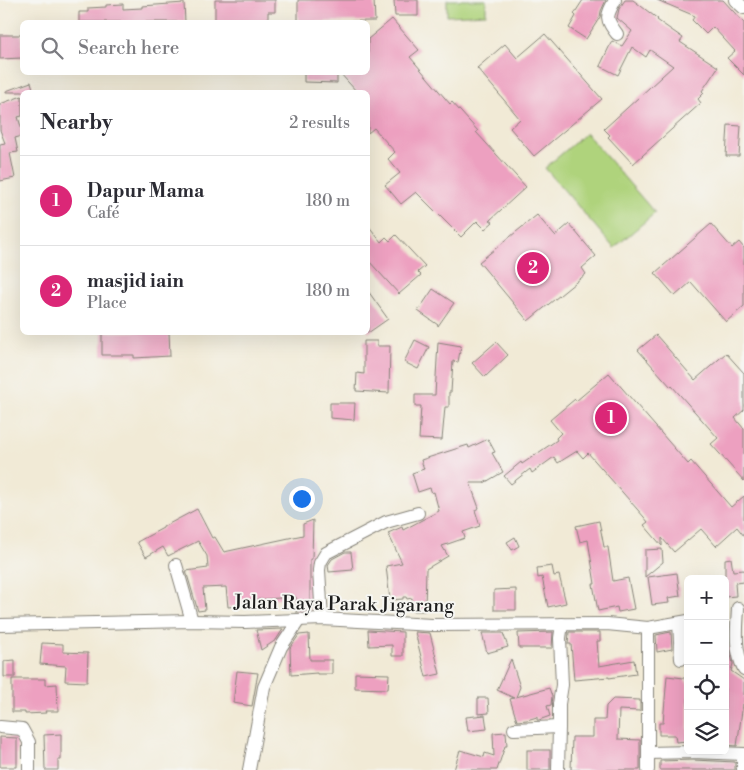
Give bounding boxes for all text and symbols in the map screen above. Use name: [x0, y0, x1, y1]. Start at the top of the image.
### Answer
search box: [20, 20, 370, 75]
icon: search: [38, 34, 66, 62]
text: Search here: [78, 36, 179, 60]
text: Nearby: [40, 110, 113, 136]
text: 2 results: [289, 113, 350, 133]
text: Dapur Mama: [87, 179, 204, 203]
text: 1: [52, 191, 60, 211]
text: 180 m: [306, 191, 350, 211]
text: Café: [87, 203, 120, 223]
pin: 2: [517, 249, 549, 287]
text: masjid iain: [87, 269, 184, 293]
text: 2: [51, 281, 61, 301]
text: 180 m: [306, 281, 350, 301]
text: Place: [87, 293, 127, 313]
pin: 1: [595, 399, 627, 437]
your location: [289, 486, 315, 512]
map controls: [684, 575, 729, 755]
button: +: [684, 575, 729, 620]
street label: Jalan Raya Parak Jigarang: [233, 590, 455, 618]
button: −: [684, 620, 729, 665]
button: locate: [684, 665, 729, 710]
button: layers: [684, 710, 729, 755]

